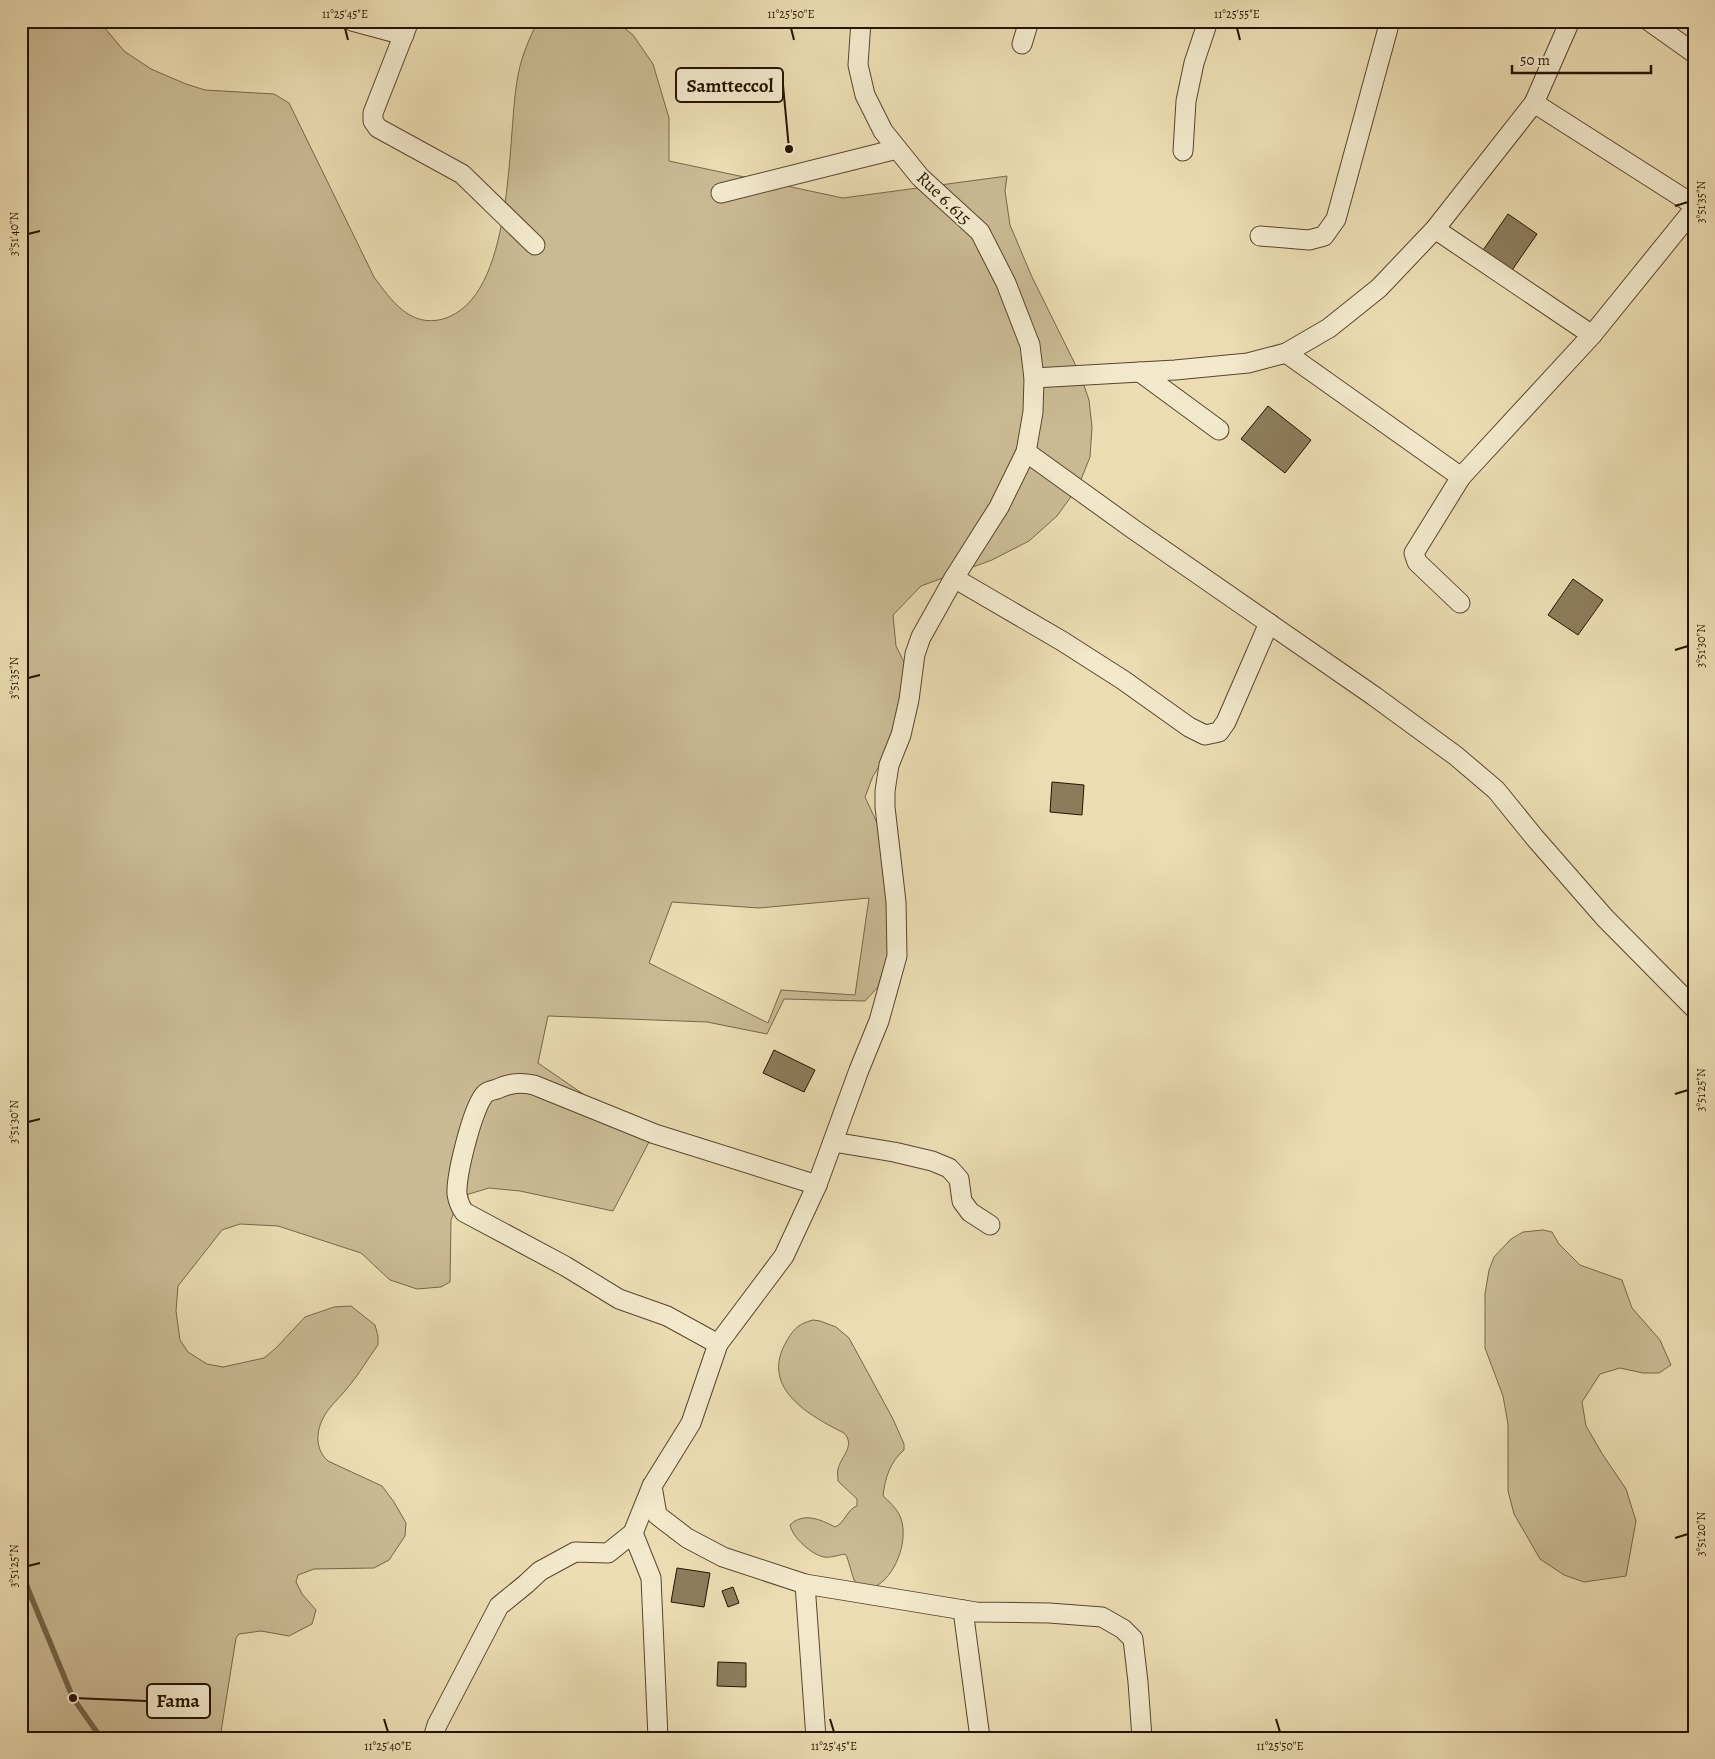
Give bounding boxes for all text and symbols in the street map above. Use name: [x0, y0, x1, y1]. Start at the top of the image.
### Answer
text: 11°25'45"E: [322, 6, 368, 22]
text: 11°25'50"E: [767, 6, 815, 22]
text: 11°25'55"E: [1214, 6, 1260, 22]
scale bar: [1512, 42, 1651, 74]
text: 50 m: [1520, 50, 1550, 70]
callout: Samtteccol: [676, 68, 783, 102]
text: Samtteccol: [686, 73, 774, 99]
street label: Rue 6.615: [911, 166, 977, 230]
text: 3°51'35"N: [1693, 180, 1709, 223]
text: 3°51'40"N: [6, 212, 22, 256]
text: 3°51'30"N: [1693, 624, 1709, 668]
text: 3°51'35"N: [6, 656, 22, 699]
text: 3°51'25"N: [1693, 1068, 1709, 1112]
text: 3°51'30"N: [6, 1100, 22, 1144]
text: 3°51'20"N: [1693, 1511, 1709, 1556]
text: 3°51'25"N: [6, 1544, 22, 1588]
callout: Fama: [147, 1684, 210, 1718]
text: Fama: [156, 1688, 201, 1714]
text: 11°25'40"E: [364, 1738, 412, 1754]
text: 11°25'45"E: [811, 1738, 857, 1754]
text: 11°25'50"E: [1256, 1738, 1304, 1754]

